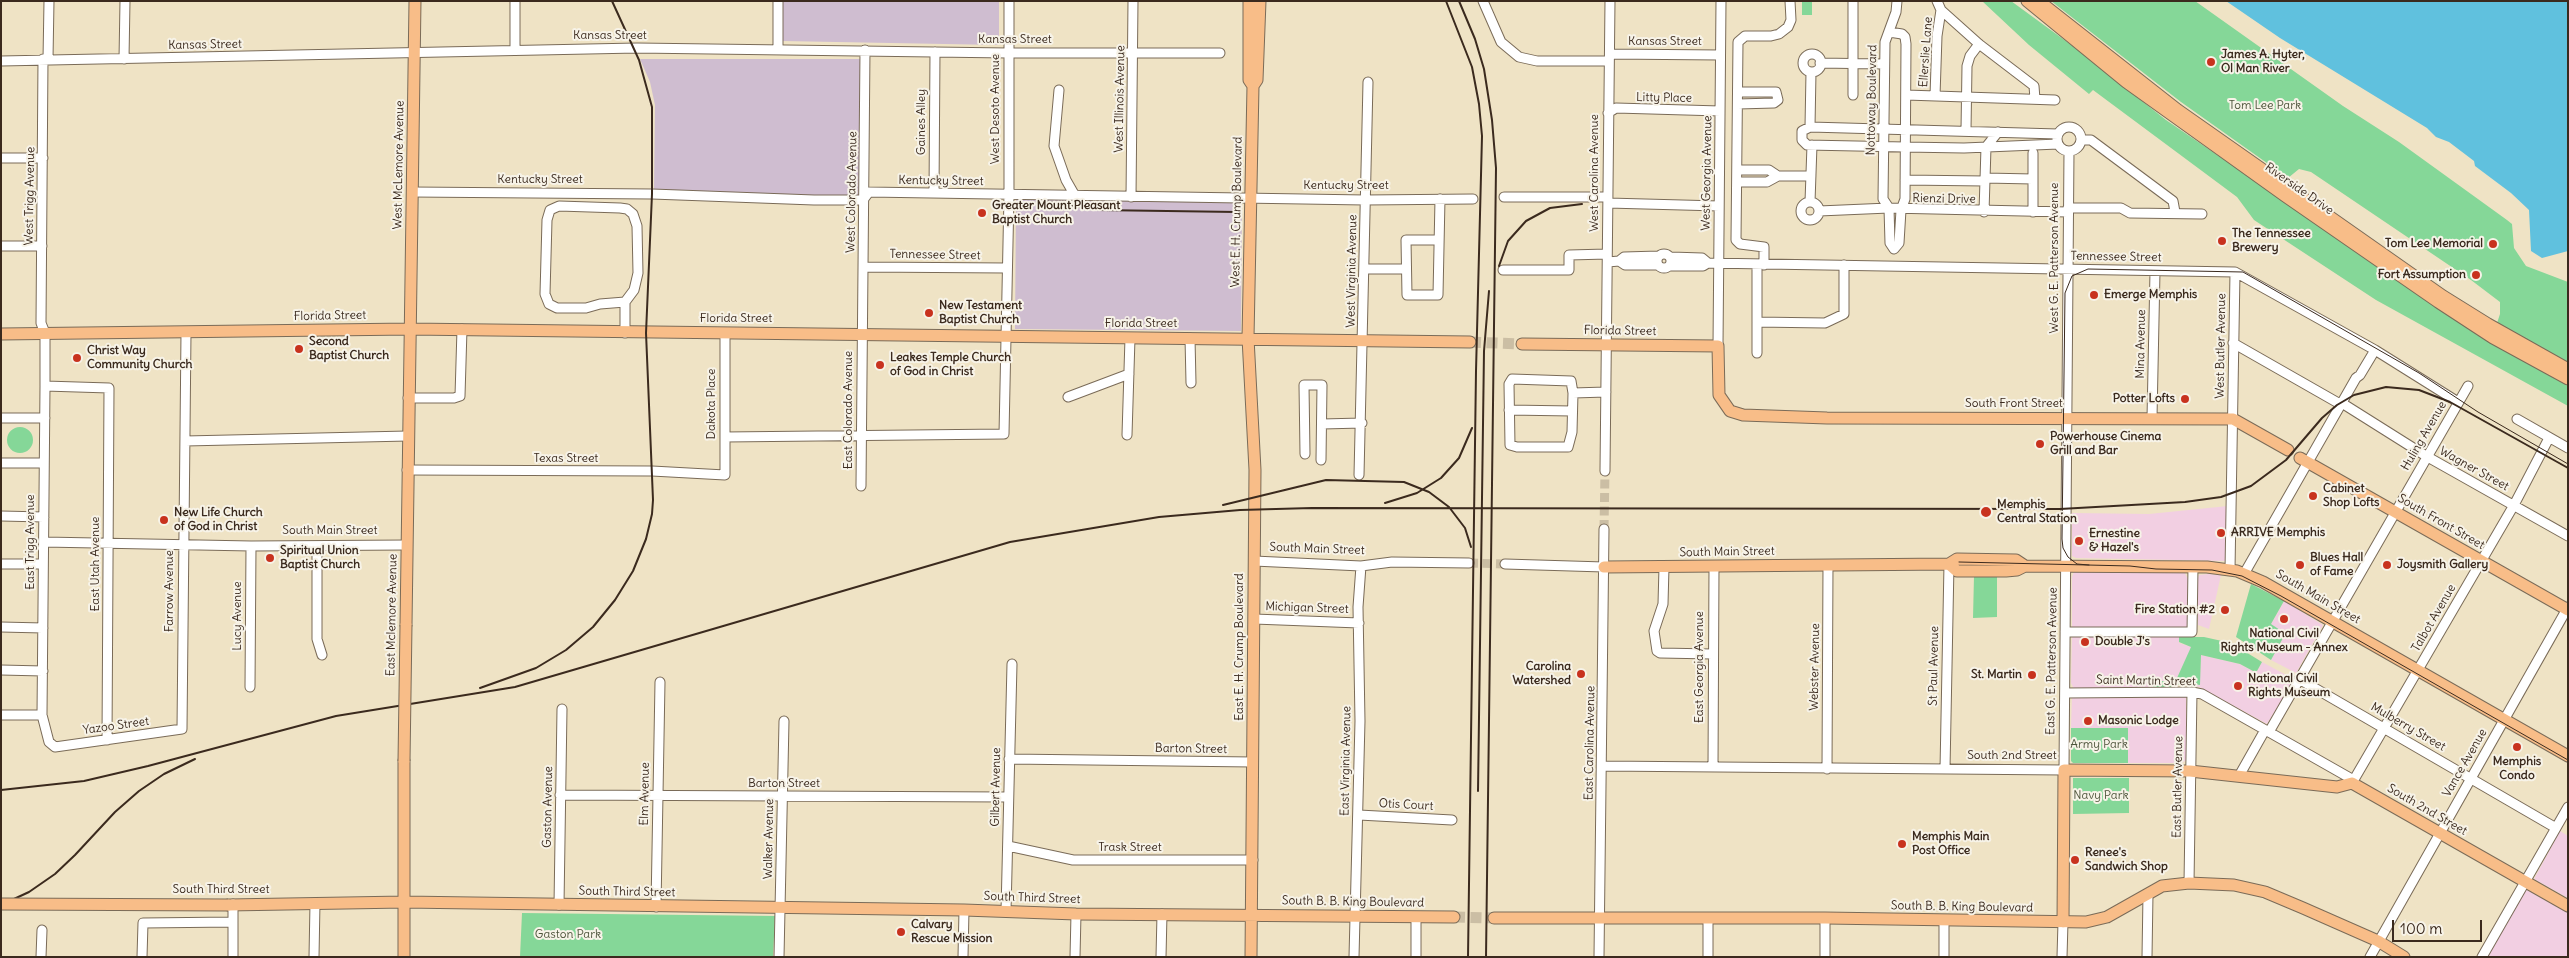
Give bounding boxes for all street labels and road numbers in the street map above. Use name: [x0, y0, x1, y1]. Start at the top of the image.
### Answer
street label: Ellerslie Lane: [1916, 16, 1936, 88]
street label: Kansas Street: [573, 29, 647, 43]
street label: Kansas Street: [978, 33, 1052, 47]
street label: Kansas Street: [1628, 35, 1702, 49]
street label: Kansas Street: [168, 37, 242, 53]
street label: Nottoway Boulevard: [1864, 44, 1880, 156]
street label: West Illinois Avenue: [1112, 45, 1128, 153]
street label: West Desoto Avenue: [989, 54, 1003, 164]
street label: Gaines Alley: [915, 89, 929, 155]
street label: Litty Place: [1636, 90, 1692, 106]
street label: West McLemore Avenue: [391, 100, 407, 230]
street label: West Carolina Avenue: [1588, 114, 1602, 232]
street label: West Georgia Avenue: [1699, 115, 1715, 231]
street label: West Colorado Avenue: [844, 131, 860, 253]
street label: West E. H. Crump Boulevard: [1228, 136, 1246, 288]
street label: West Trigg Avenue: [22, 146, 38, 246]
street label: Riverside Drive: [2262, 160, 2336, 218]
street label: Kentucky Street: [497, 173, 583, 187]
street label: Kentucky Street: [898, 173, 984, 189]
street label: Kentucky Street: [1303, 179, 1389, 193]
street label: West G. E. Patterson Avenue: [2048, 182, 2062, 334]
street label: Rienzi Drive: [1912, 191, 1976, 207]
street label: West Virginia Avenue: [1344, 214, 1360, 328]
street label: Tennessee Street: [889, 247, 981, 263]
street label: Tennessee Street: [2070, 249, 2162, 265]
street label: West Butler Avenue: [2213, 293, 2229, 399]
street label: Florida Street: [294, 308, 366, 324]
street label: Mina Avenue: [2133, 309, 2149, 379]
street label: Florida Street: [700, 312, 772, 326]
street label: Florida Street: [1105, 317, 1177, 331]
street label: Florida Street: [1584, 323, 1656, 339]
street label: East Colorado Avenue: [842, 351, 856, 469]
street label: Dakota Place: [705, 369, 719, 439]
street label: South Front Street: [1965, 397, 2063, 411]
street label: Huling Avenue: [2398, 399, 2450, 473]
street label: Wagner Street: [2437, 444, 2511, 494]
street label: Texas Street: [534, 452, 598, 466]
street label: South Front Street: [2395, 491, 2487, 553]
street label: East Trigg Avenue: [24, 494, 38, 590]
street label: East Utah Avenue: [89, 516, 103, 612]
street label: South Main Street: [282, 524, 378, 538]
street label: South Main Street: [1269, 540, 1365, 558]
street label: South Main Street: [1679, 544, 1775, 560]
street label: Farrow Avenue: [163, 550, 177, 632]
street label: East Mclemore Avenue: [384, 554, 400, 676]
street label: South Main Street: [2273, 567, 2363, 627]
street label: East E. H. Crump Boulevard: [1233, 573, 1247, 721]
street label: Lucy Avenue: [231, 581, 245, 651]
street label: Talbot Avenue: [2409, 582, 2459, 654]
street label: East G. E. Patterson Avenue: [2044, 587, 2060, 735]
street label: Michigan Street: [1265, 599, 1349, 617]
street label: East Georgia Avenue: [1693, 611, 1707, 723]
street label: Webster Avenue: [1807, 623, 1823, 711]
street label: St Paul Avenue: [1926, 626, 1942, 706]
street label: Saint Martin Street: [2096, 673, 2196, 689]
street label: East Carolina Avenue: [1582, 686, 1598, 800]
street label: Mulberry Street: [2368, 700, 2448, 754]
street label: East Virginia Avenue: [1338, 706, 1354, 816]
street label: Yazoo Street: [82, 714, 150, 738]
street label: Vance Avenue: [2440, 726, 2490, 800]
street label: East Butler Avenue: [2170, 736, 2186, 838]
street label: Barton Street: [1155, 741, 1227, 757]
street label: Gilbert Avenue: [988, 747, 1004, 827]
street label: South 2nd Street: [1967, 749, 2057, 763]
street label: Elm Avenue: [637, 762, 653, 826]
street label: Gaston Avenue: [540, 766, 556, 848]
street label: Barton Street: [748, 777, 820, 791]
street label: South 2nd Street: [2385, 781, 2469, 839]
street label: Otis Court: [1378, 796, 1434, 814]
street label: Walker Avenue: [761, 799, 777, 879]
street label: Trask Street: [1098, 841, 1162, 855]
street label: South Third Street: [173, 883, 269, 897]
street label: South Third Street: [578, 884, 676, 900]
street label: South Third Street: [983, 889, 1081, 907]
street label: South B. B. King Boulevard: [1282, 894, 1424, 910]
street label: South B. B. King Boulevard: [1891, 899, 2033, 915]

